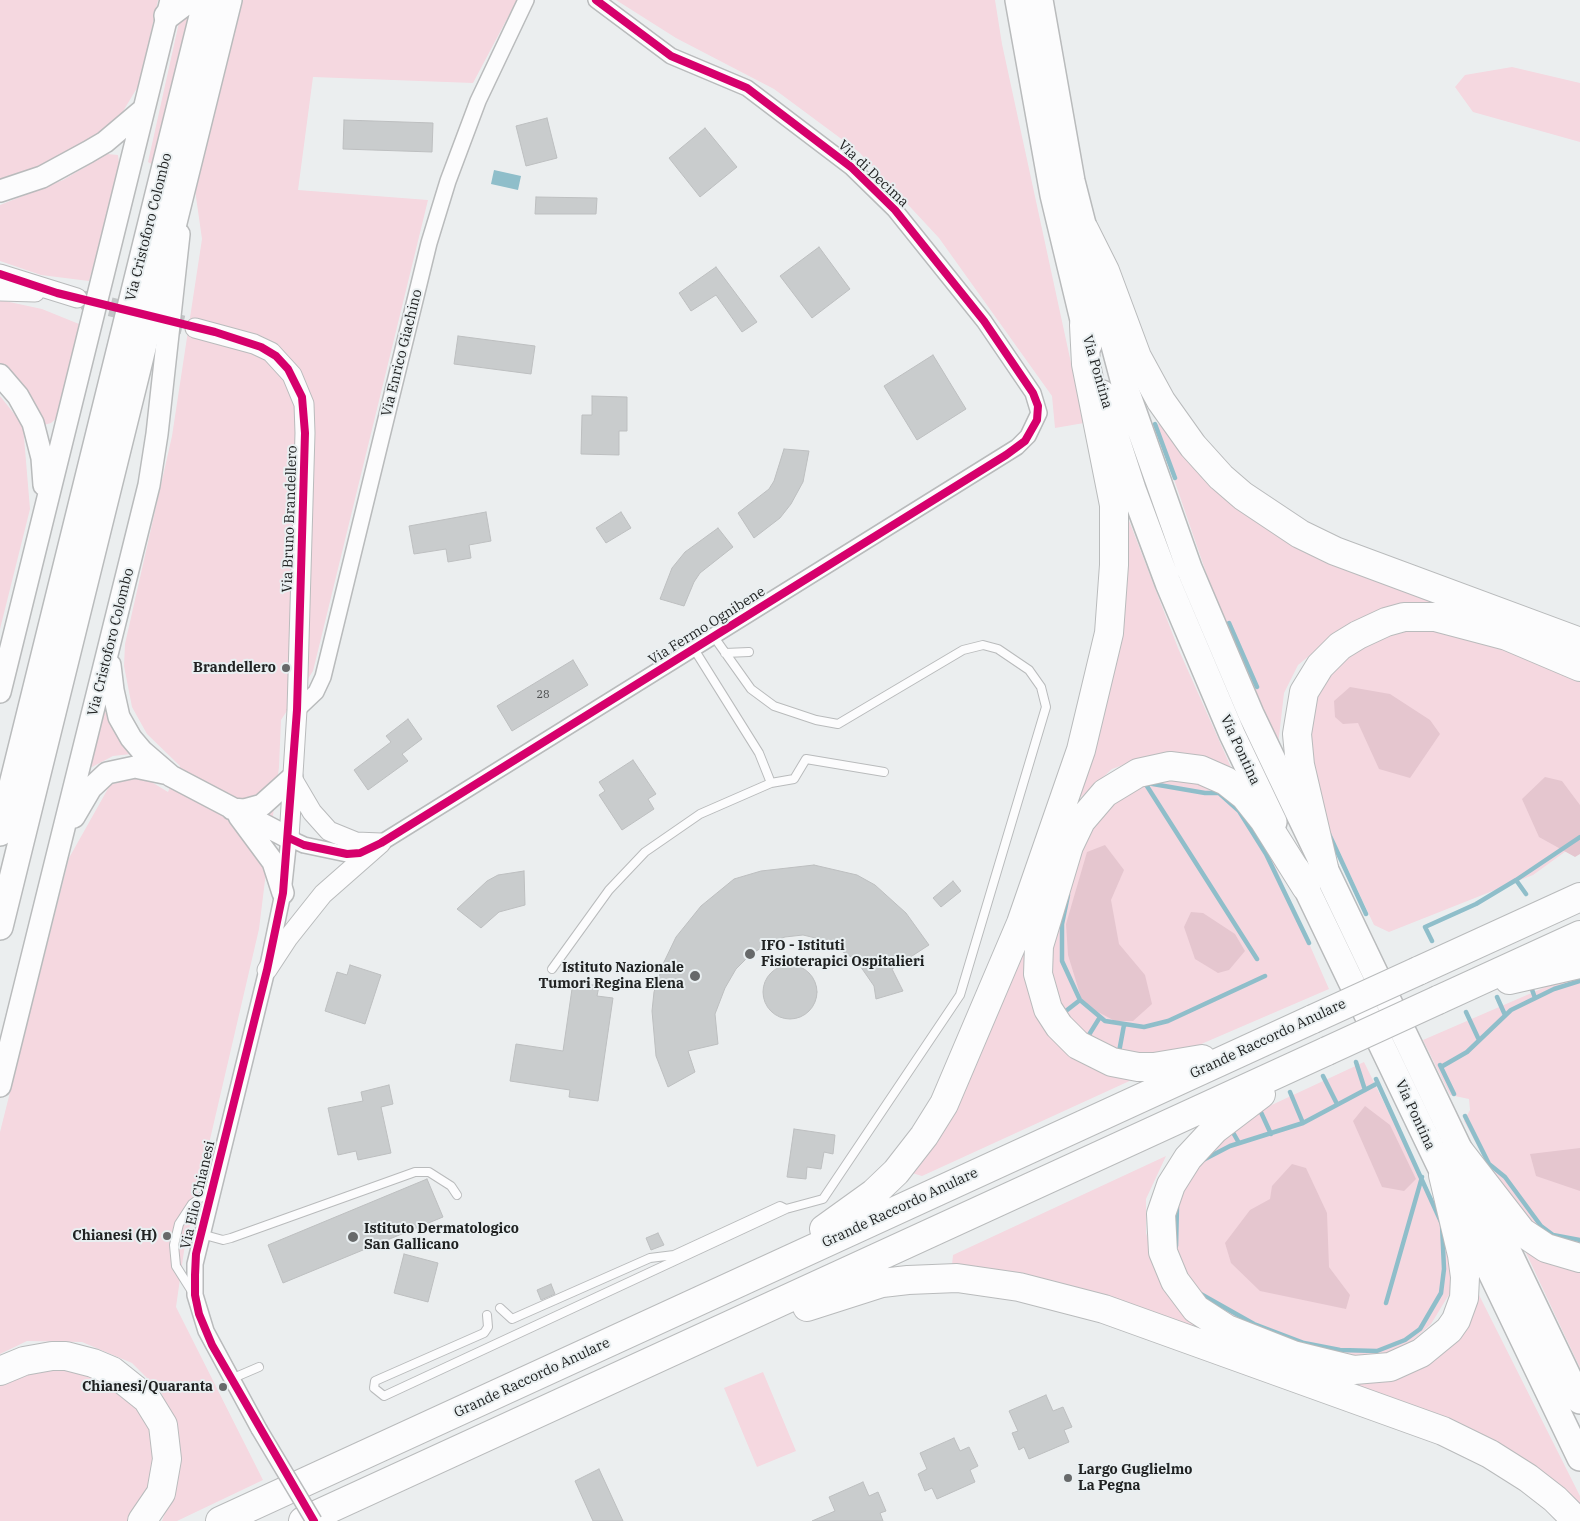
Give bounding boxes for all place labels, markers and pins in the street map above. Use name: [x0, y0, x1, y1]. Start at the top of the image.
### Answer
place label: Brandellero: [193, 660, 276, 676]
marker: Brandellero: [280, 662, 292, 674]
place label: IFO - Istituti Fisioterapici Ospitalieri: [761, 938, 925, 970]
marker: IFO - Istituti Fisioterapici Ospitalieri: [743, 947, 757, 961]
place label: Istituto Nazionale Tumori Regina Elena: [538, 960, 684, 992]
marker: Istituto Nazionale Tumori Regina Elena: [688, 969, 702, 983]
place label: Istituto Dermatologico San Gallicano: [364, 1221, 519, 1254]
place label: Chianesi (H): [72, 1228, 157, 1244]
marker: Chianesi (H): [161, 1230, 173, 1242]
marker: Istituto Dermatologico San Gallicano: [346, 1230, 360, 1244]
place label: Chianesi/Quaranta: [82, 1379, 213, 1395]
marker: Chianesi/Quaranta: [217, 1381, 229, 1393]
place label: Largo Guglielmo La Pegna: [1078, 1462, 1192, 1494]
marker: Largo Guglielmo La Pegna: [1062, 1472, 1074, 1484]

